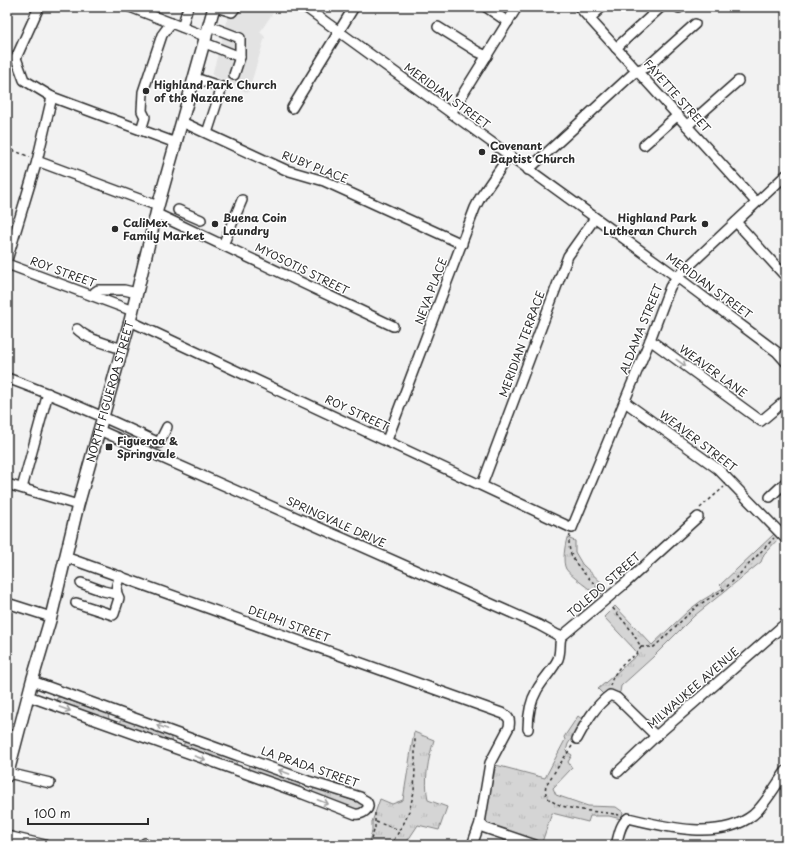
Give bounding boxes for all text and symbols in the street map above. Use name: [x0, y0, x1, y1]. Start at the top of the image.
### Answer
street label: FAYETTE STREET: [640, 55, 715, 136]
street label: MERIDIAN STREET: [401, 59, 494, 133]
place label: Highland Park Church of the Nazarene: [154, 76, 277, 106]
marker: Highland Park Church of the Nazarene: [141, 86, 151, 96]
place label: Covenant Baptist Church: [490, 137, 575, 167]
street label: RUBY PLACE: [280, 146, 351, 187]
marker: Covenant Baptist Church: [477, 147, 487, 157]
place label: Buena Coin Laundry: [223, 209, 287, 239]
place label: Highland Park Lutheran Church: [603, 209, 698, 239]
place label: CaliMex Family Market: [123, 214, 205, 244]
marker: Buena Coin Laundry: [210, 219, 220, 229]
marker: Highland Park Lutheran Church: [700, 219, 710, 229]
marker: CaliMex Family Market: [110, 224, 120, 234]
street label: MYOSOTIS STREET: [252, 238, 353, 299]
street label: MERIDIAN STREET: [663, 249, 756, 323]
street label: ROY STREET: [28, 252, 99, 291]
street label: NEVA PLACE: [410, 255, 451, 327]
street label: ALDAMA STREET: [615, 281, 667, 377]
street label: MERIDIAN TERRACE: [494, 288, 549, 399]
street label: NORTH FIGUEROA STREET: [81, 318, 138, 464]
street label: WEAVER LANE: [676, 340, 751, 401]
one-way arrow: [676, 359, 687, 368]
street label: ROY STREET: [322, 390, 393, 435]
street label: WEAVER STREET: [656, 406, 741, 476]
place label: Figueroa & Springvale: [117, 432, 178, 462]
marker: Figueroa & Springvale: [104, 442, 114, 452]
street label: SPRINGVALE DRIVE: [284, 492, 389, 551]
street label: TOLEDO STREET: [563, 548, 645, 621]
street label: DELPHI STREET: [246, 601, 333, 646]
street label: MILWAUKEE AVENUE: [643, 643, 742, 732]
one-way arrow: [58, 706, 70, 714]
one-way arrow: [156, 723, 168, 731]
street label: LA PRADA STREET: [259, 742, 362, 791]
one-way arrow: [194, 754, 206, 762]
one-way arrow: [278, 767, 290, 775]
one-way arrow: [316, 798, 328, 806]
scale bar: [28, 800, 148, 826]
text: 100 m: [34, 804, 71, 822]

